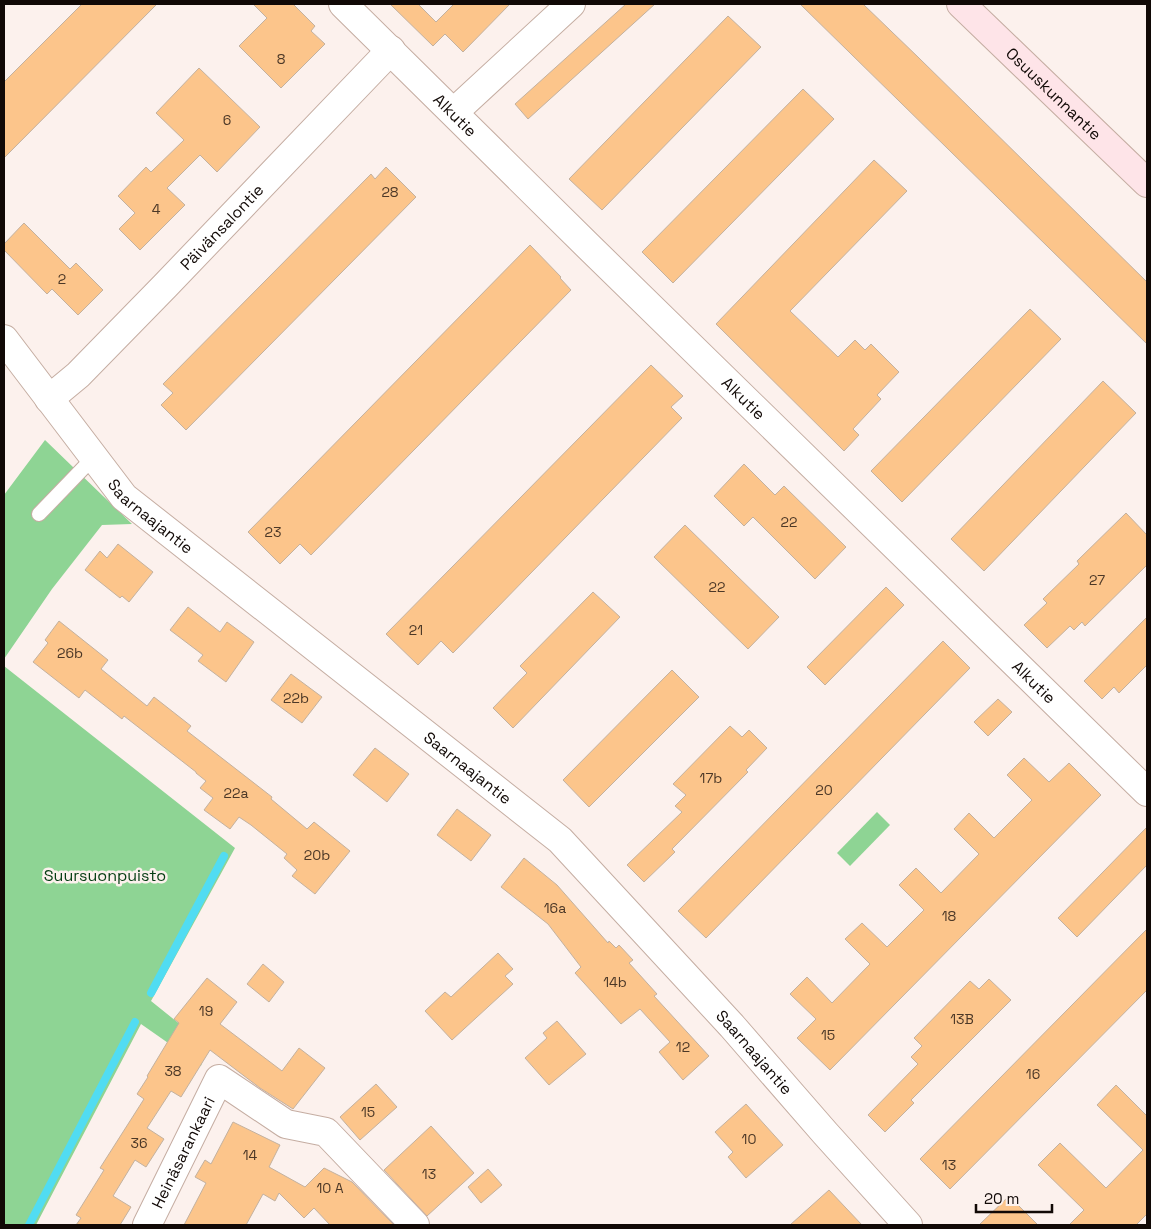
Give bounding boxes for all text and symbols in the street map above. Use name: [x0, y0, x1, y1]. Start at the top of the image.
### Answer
street label: Osuuskunnantie: [1001, 43, 1106, 145]
house number: 8: [277, 50, 286, 68]
street label: Alkutie: [429, 89, 481, 142]
house number: 6: [223, 111, 231, 129]
street label: Päivänsalontie: [176, 180, 268, 275]
house number: 28: [381, 183, 399, 201]
house number: 4: [152, 200, 161, 218]
house number: 2: [58, 270, 66, 288]
street label: Alkutie: [717, 372, 770, 425]
street label: Saarnaajantie: [103, 475, 197, 559]
house number: 22: [781, 513, 797, 531]
house number: 23: [265, 523, 281, 541]
house number: 27: [1089, 571, 1105, 589]
house number: 22: [709, 578, 725, 596]
house number: 21: [409, 621, 423, 639]
house number: 26b: [57, 644, 83, 662]
street label: Alkutie: [1007, 656, 1060, 708]
house number: 22b: [283, 689, 309, 707]
street label: Saarnaajantie: [419, 727, 516, 809]
house number: 17b: [700, 769, 722, 787]
house number: 20: [815, 781, 833, 799]
house number: 22a: [224, 784, 248, 802]
house number: 20b: [304, 846, 330, 864]
park label: Suursuonpuisto: [44, 865, 166, 886]
house number: 16a: [544, 899, 566, 917]
house number: 18: [942, 907, 957, 925]
house number: 14b: [603, 973, 627, 991]
house number: 19: [199, 1002, 213, 1020]
street label: Saarnaajantie: [711, 1006, 797, 1099]
house number: 13B: [950, 1010, 974, 1028]
house number: 15: [821, 1026, 835, 1044]
house number: 12: [676, 1038, 690, 1056]
house number: 38: [164, 1062, 182, 1080]
house number: 16: [1026, 1065, 1040, 1083]
street label: Heinäsarankaari: [147, 1093, 220, 1212]
house number: 15: [361, 1103, 375, 1121]
house number: 10: [742, 1130, 756, 1148]
house number: 36: [130, 1134, 148, 1152]
house number: 14: [243, 1146, 258, 1164]
house number: 13: [942, 1156, 956, 1174]
house number: 13: [422, 1165, 436, 1183]
house number: 10 A: [316, 1179, 344, 1197]
scale bar: [976, 1182, 1052, 1214]
text: 20 m: [984, 1189, 1019, 1208]

